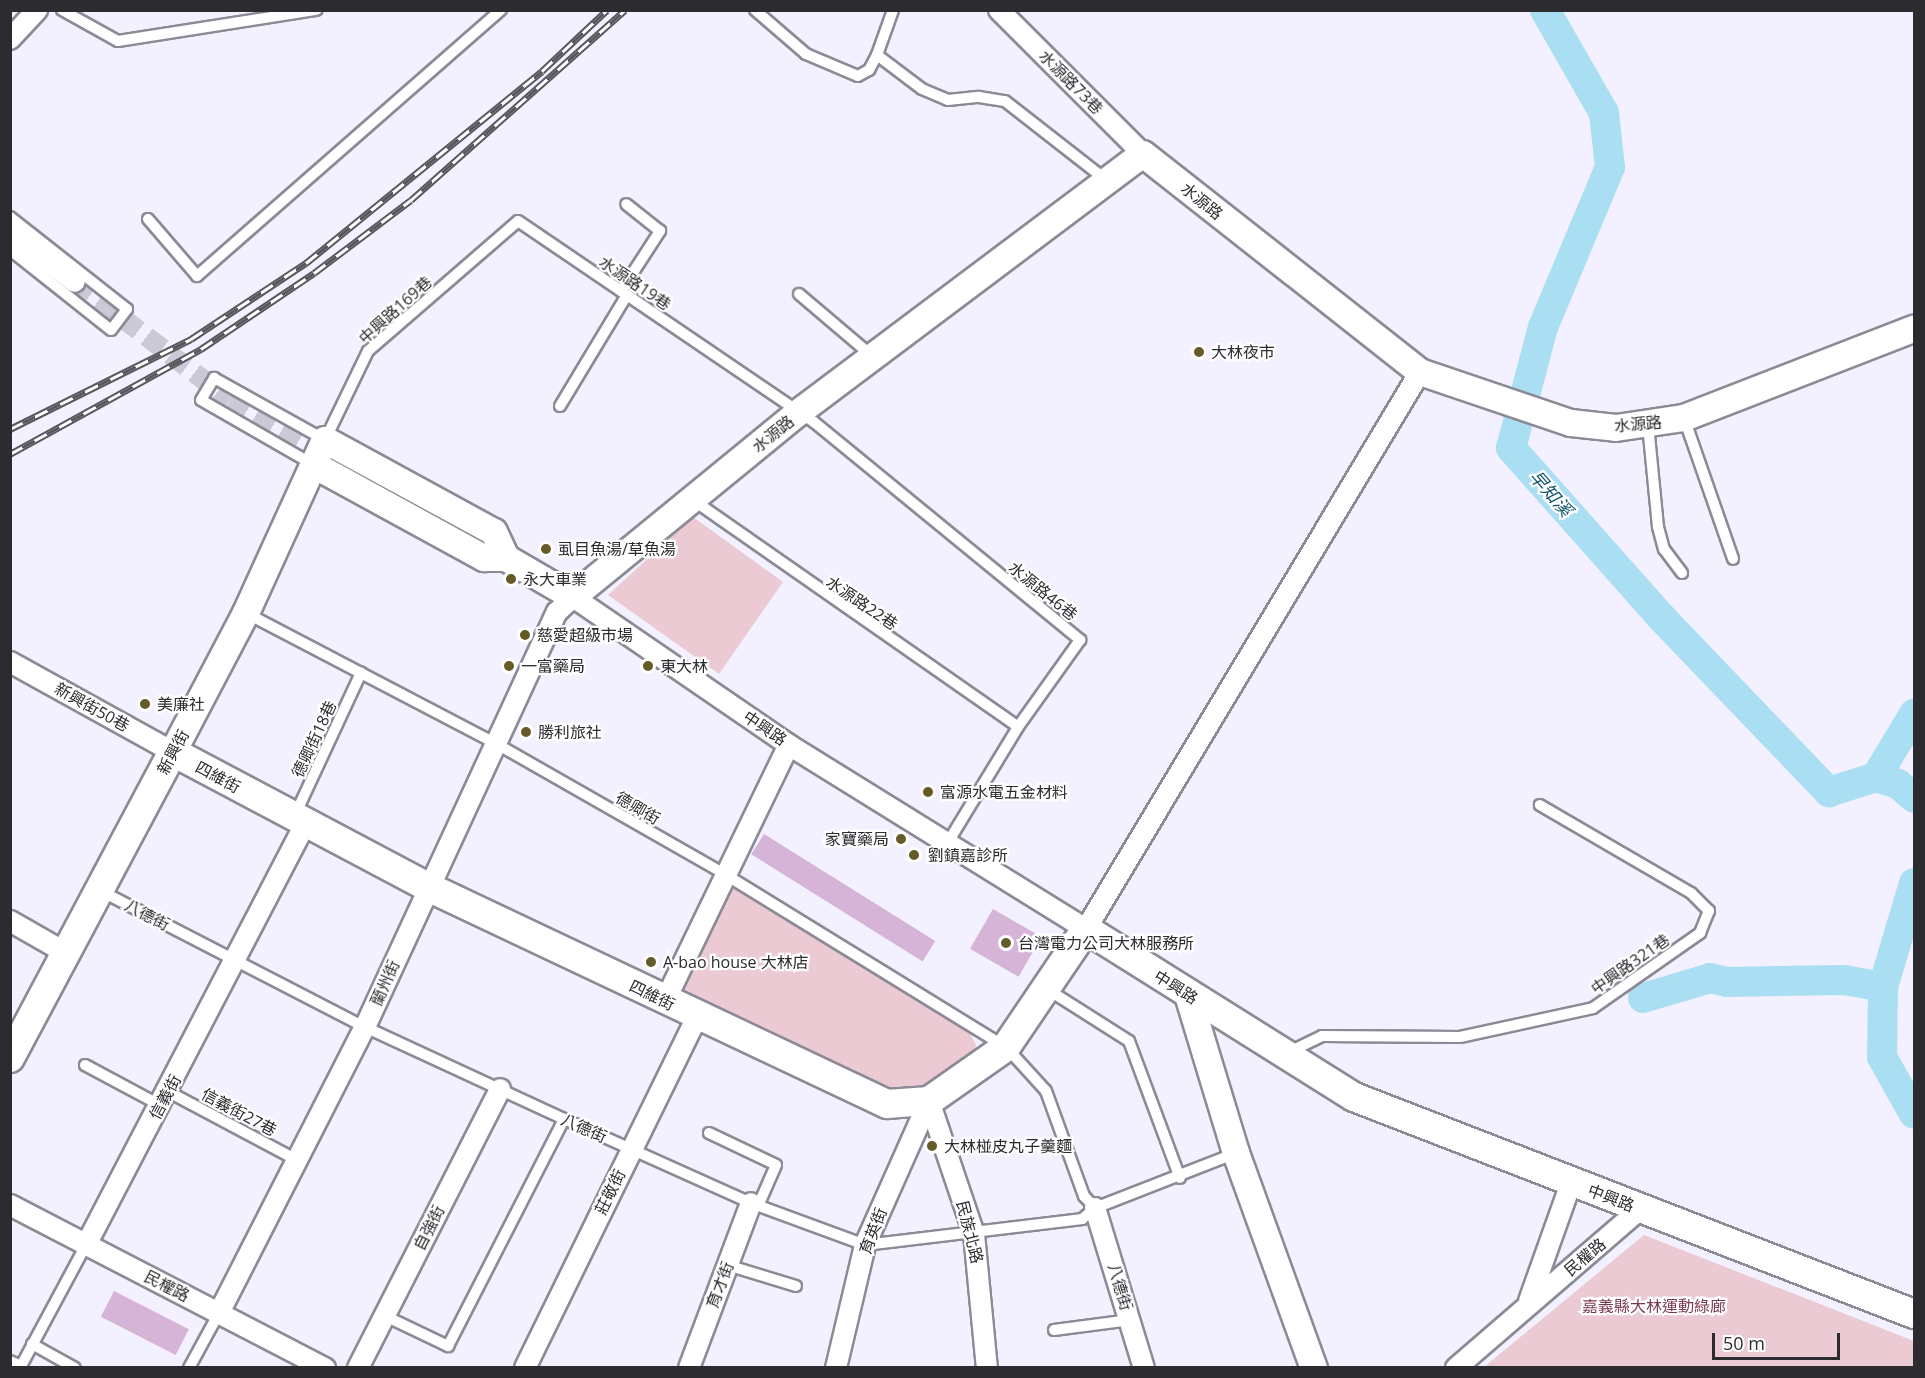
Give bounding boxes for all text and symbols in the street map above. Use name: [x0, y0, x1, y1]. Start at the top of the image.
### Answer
street label: 水源路73巷: [1035, 46, 1107, 118]
street label: 水源路: [1177, 178, 1227, 224]
street label: 水源路19巷: [596, 252, 674, 314]
street label: 中興路169巷: [355, 272, 435, 348]
place label: 大林夜市: [1211, 342, 1275, 362]
marker: 大林夜市: [1192, 345, 1206, 359]
street label: 水源路: [748, 411, 798, 457]
street label: 水源路: [1613, 412, 1663, 436]
water label: 早知溪: [1525, 466, 1577, 520]
place label: 虱目魚湯/草魚湯: [558, 539, 676, 559]
marker: 虱目魚湯/草魚湯: [539, 542, 553, 556]
street label: 水源路46巷: [1005, 558, 1081, 624]
place label: 永大車業: [523, 569, 587, 589]
marker: 永大車業: [504, 572, 518, 586]
street label: 水源路22巷: [823, 572, 901, 634]
place label: 慈愛超級市場: [537, 625, 633, 645]
marker: 慈愛超級市場: [518, 628, 532, 642]
place label: 一富藥局: [521, 656, 585, 676]
place label: 東大林: [660, 656, 708, 676]
marker: 一富藥局: [502, 659, 516, 673]
marker: 東大林: [641, 659, 655, 673]
street label: 新興街50巷: [51, 679, 133, 735]
place label: 美廉社: [157, 694, 205, 714]
marker: 美廉社: [138, 697, 152, 711]
street label: 德卿街18巷: [288, 698, 340, 780]
street label: 中興路: [740, 707, 790, 749]
place label: 勝利旅社: [538, 722, 602, 742]
marker: 勝利旅社: [519, 725, 533, 739]
street label: 新興街: [153, 726, 193, 778]
street label: 四維街: [192, 757, 244, 797]
place label: 富源水電五金材料: [940, 782, 1068, 802]
marker: 富源水電五金材料: [921, 785, 935, 799]
street label: 德卿街: [612, 788, 664, 828]
place label: 家寶藥局: [825, 829, 889, 849]
marker: 家寶藥局: [894, 832, 908, 846]
place label: 劉鎮嘉診所: [928, 845, 1008, 865]
marker: 劉鎮嘉診所: [905, 846, 923, 864]
street label: 八德街: [121, 896, 173, 934]
street label: 中興路321巷: [1587, 930, 1673, 998]
place label: 台灣電力公司大林服務所: [1018, 933, 1194, 953]
marker: 台灣電力公司大林服務所: [999, 936, 1013, 950]
place label: A-bao house 大林店: [663, 952, 809, 972]
marker: A-bao house 大林店: [644, 955, 658, 969]
street label: 蘭州街: [366, 957, 404, 1009]
street label: 中興路: [1151, 966, 1201, 1008]
street label: 四維街: [626, 976, 678, 1014]
street label: 信義街: [145, 1071, 185, 1123]
street label: 信義街27巷: [198, 1084, 280, 1140]
street label: 八德街: [558, 1109, 610, 1147]
place label: 大林椪皮丸子羹麵: [944, 1136, 1072, 1156]
marker: 大林椪皮丸子羹麵: [925, 1139, 939, 1153]
street label: 莊敬街: [591, 1166, 629, 1218]
street label: 中興路: [1585, 1180, 1637, 1216]
street label: 民族北路: [953, 1199, 987, 1265]
street label: 自強街: [410, 1202, 448, 1254]
street label: 育英街: [855, 1205, 891, 1257]
street label: 民權路: [1560, 1234, 1610, 1280]
street label: 育才街: [702, 1259, 738, 1311]
street label: 八德街: [1104, 1261, 1136, 1313]
street label: 民權路: [141, 1267, 193, 1305]
park label: 嘉義縣大林運動綠廊: [1582, 1296, 1726, 1316]
scale bar: [1715, 1321, 1842, 1359]
text: 50 m: [1723, 1331, 1765, 1355]

